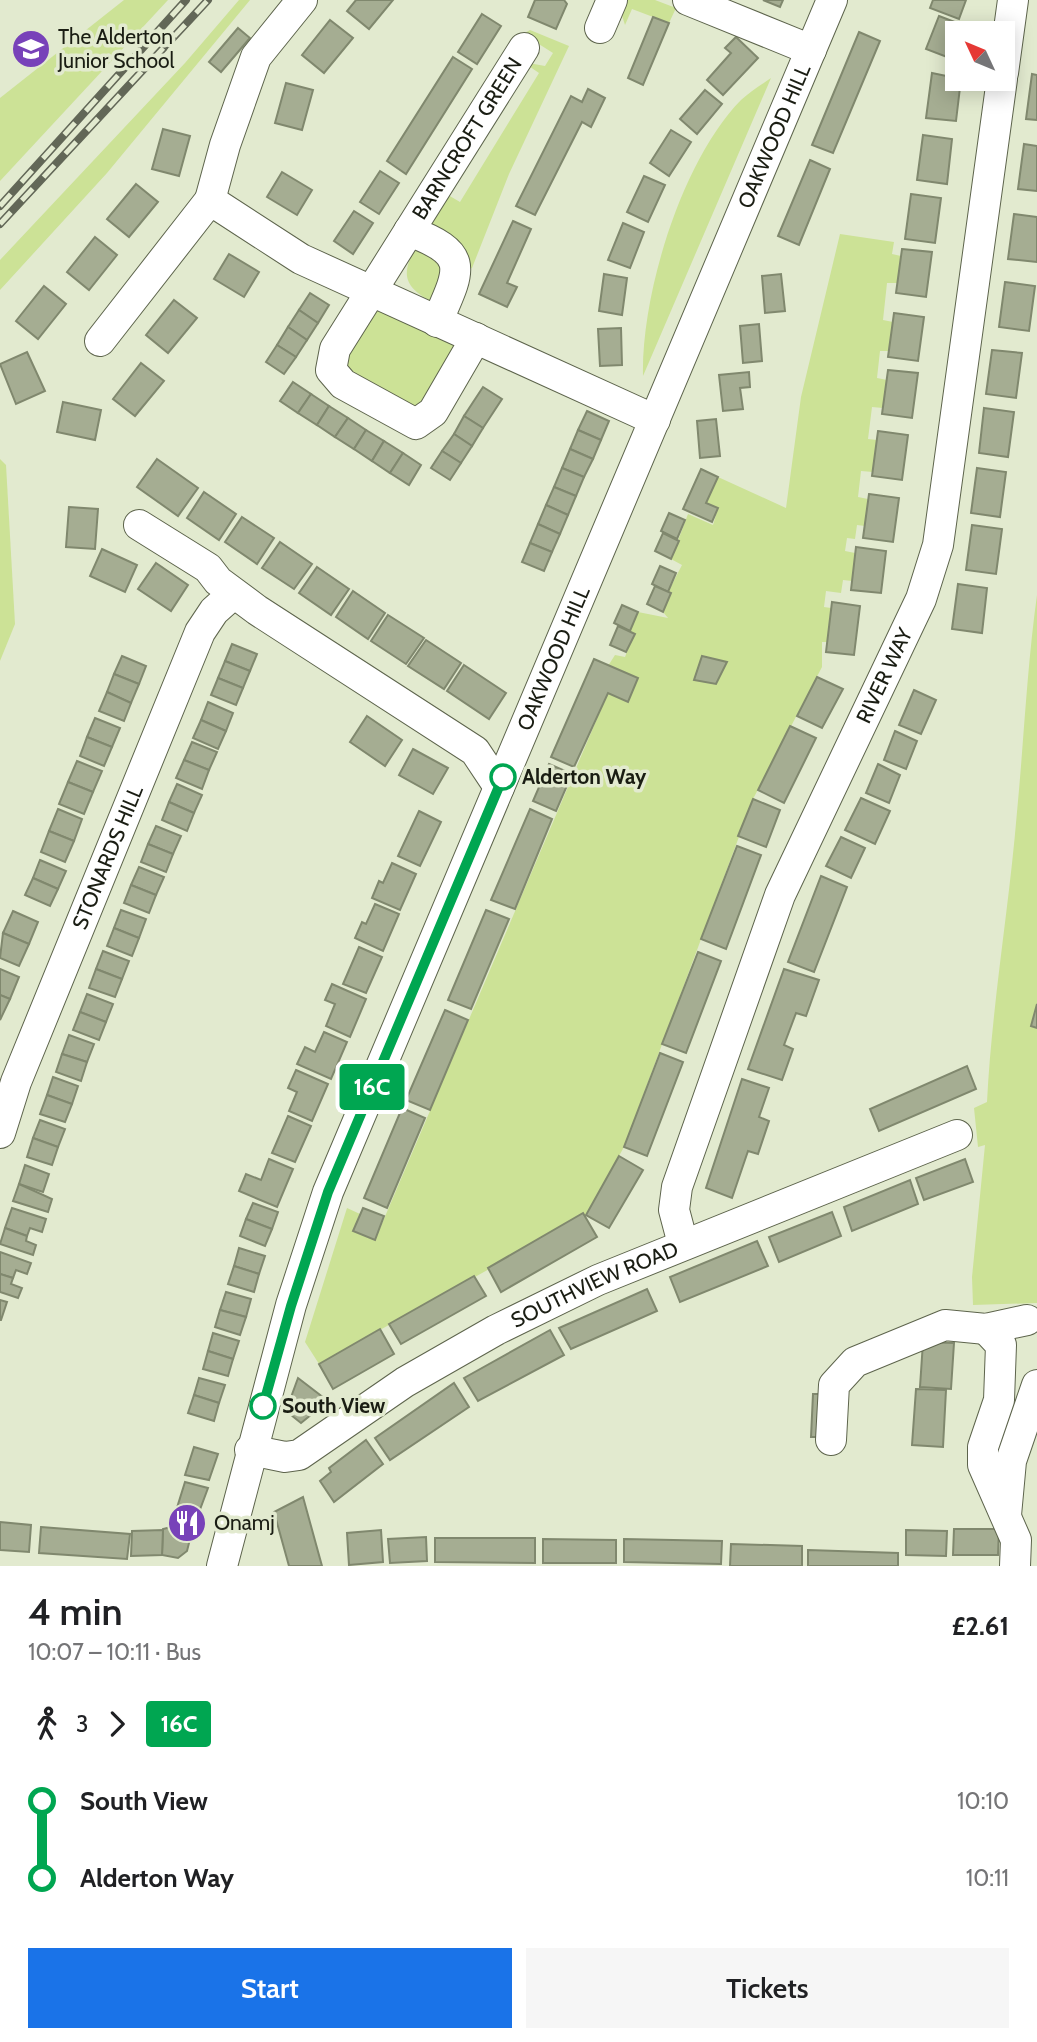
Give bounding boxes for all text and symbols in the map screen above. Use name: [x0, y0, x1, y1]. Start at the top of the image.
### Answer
north arrow: [945, 21, 1015, 91]
map controls: [945, 21, 1015, 91]
place label: The Alderton Junior School: [57, 24, 175, 73]
school or university icon: The Alderton Junior School: [10, 28, 52, 70]
street label: BARNCROFT GREEN: [407, 53, 527, 224]
street label: OAKWOOD HILL: [732, 60, 816, 212]
street label: OAKWOOD HILL: [512, 582, 595, 734]
street label: RIVER WAY: [851, 623, 918, 727]
marker: Alderton Way: [490, 764, 516, 790]
place label: Alderton Way: [522, 764, 647, 789]
street label: STONARDS HILL: [67, 781, 148, 933]
line badge: 16C: [332, 1064, 412, 1110]
text: 16C: [354, 1072, 390, 1101]
street label: SOUTHVIEW ROAD: [507, 1236, 682, 1333]
marker: South View: [250, 1393, 276, 1419]
place label: South View: [282, 1393, 386, 1418]
restaurant icon: Onamj: [166, 1502, 208, 1544]
place label: Onamj: [214, 1510, 275, 1536]
text: 4 min: [28, 1588, 123, 1635]
text: £2.61: [952, 1610, 1009, 1642]
text: 10:07 – 10:11 · Bus: [28, 1638, 201, 1666]
icon: walk: [28, 1705, 66, 1743]
icon: forward: [98, 1705, 136, 1743]
text: 16C: [160, 1709, 197, 1738]
text: 3: [76, 1710, 88, 1738]
text: South View: [80, 1785, 208, 1817]
text: 10:10: [957, 1787, 1009, 1815]
text: Alderton Way: [80, 1862, 234, 1894]
text: 10:11: [966, 1864, 1009, 1892]
button: Start: [28, 1948, 512, 2028]
button: Tickets: [526, 1948, 1009, 2028]

